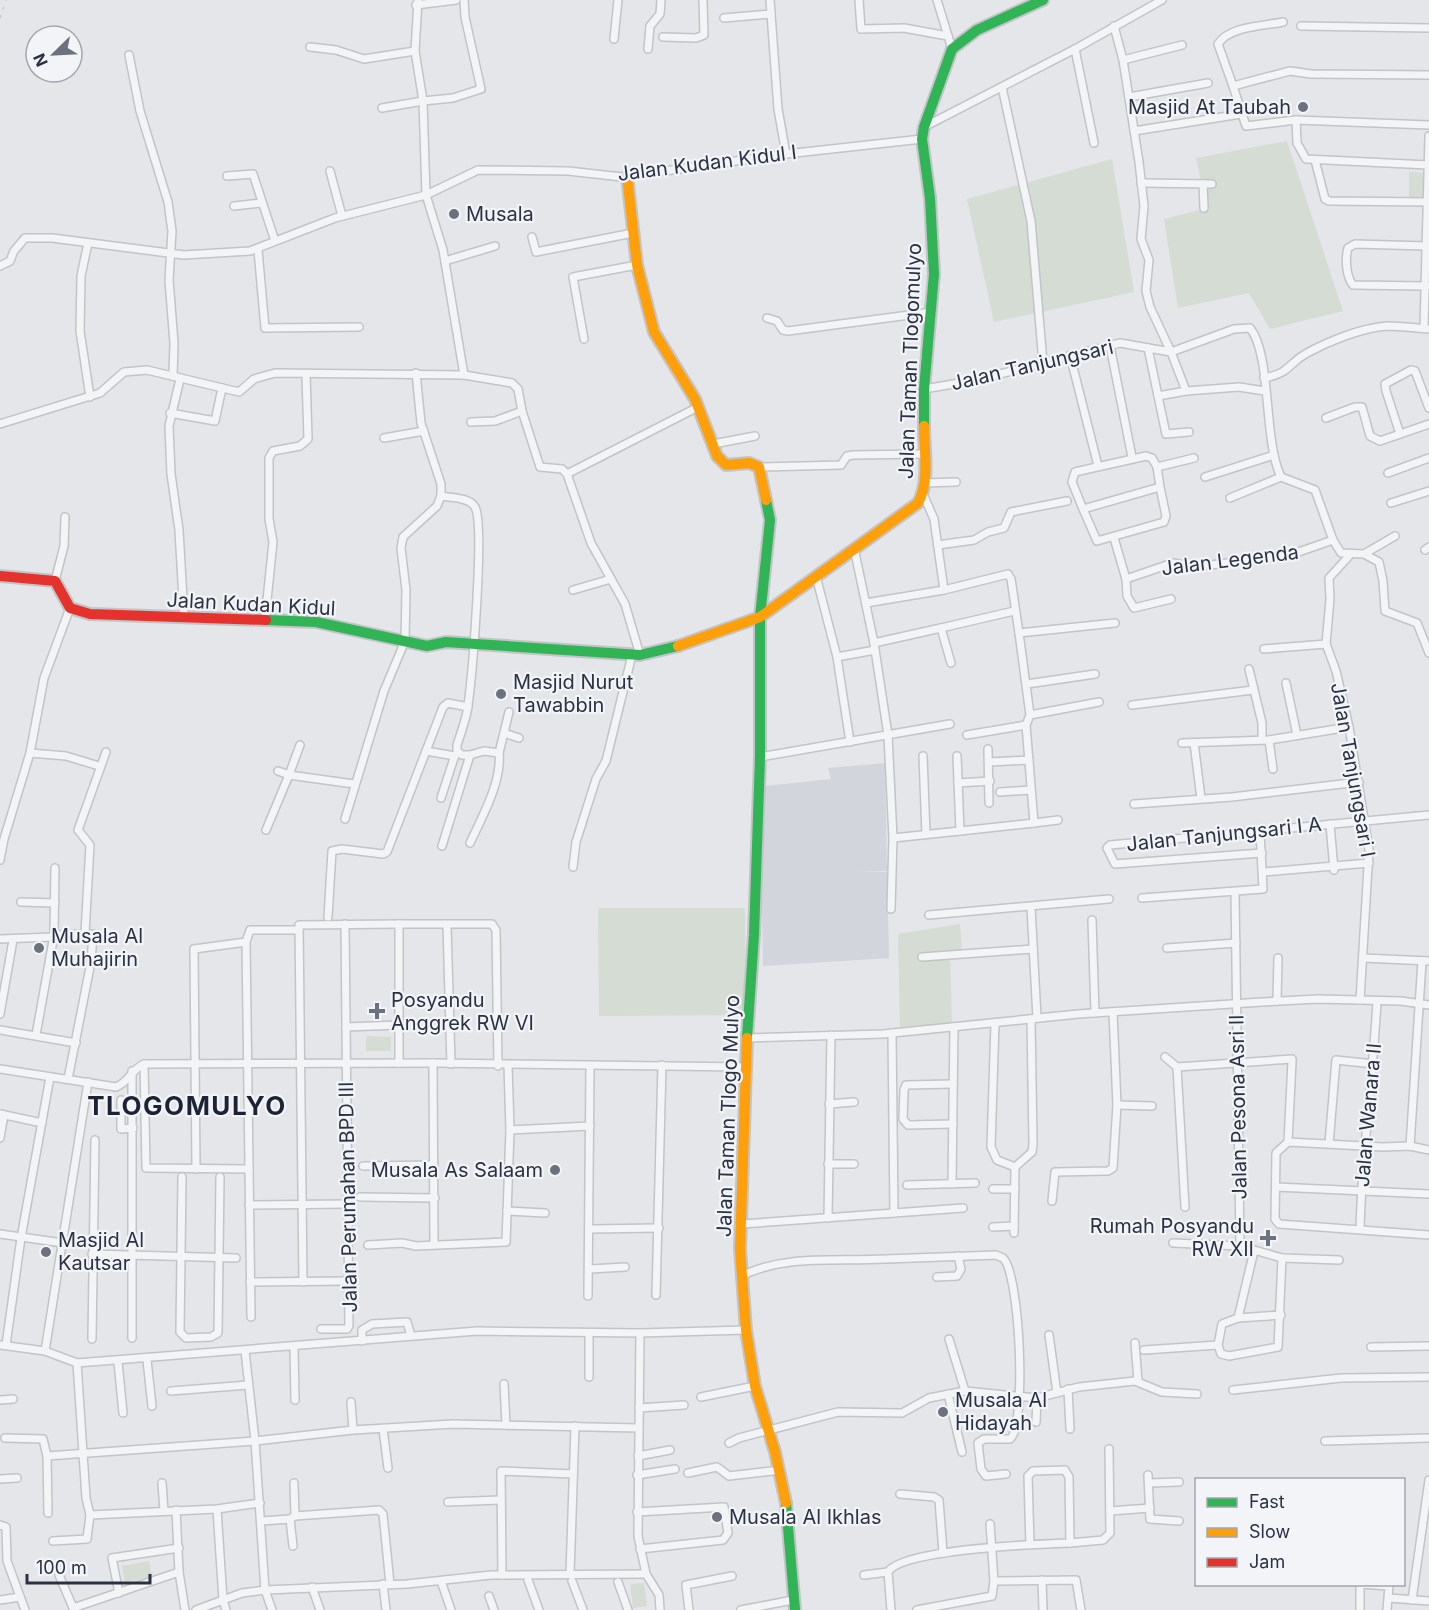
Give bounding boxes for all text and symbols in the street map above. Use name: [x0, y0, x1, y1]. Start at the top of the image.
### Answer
north arrow: [24, 24, 84, 84]
text: N: [29, 50, 52, 70]
place label: Masjid At Taubah: [1128, 95, 1291, 119]
marker: Masjid At Taubah: [1296, 100, 1310, 114]
street label: Jalan Kudan Kidul I: [616, 140, 798, 186]
place label: Musala: [466, 202, 534, 226]
marker: Musala: [447, 207, 461, 221]
street label: Jalan Taman Tlogomulyo: [894, 243, 926, 479]
street label: Jalan Tanjungsari: [948, 335, 1116, 395]
street label: Jalan Legenda: [1160, 540, 1300, 580]
street label: Jalan Kudan Kidul: [166, 588, 336, 620]
place label: Masjid Nurut Tawabbin: [513, 670, 634, 717]
street label: Jalan Tanjungsari I: [1326, 681, 1380, 859]
marker: Masjid Nurut Tawabbin: [494, 687, 508, 701]
street label: Jalan Tanjungsari I A: [1125, 812, 1323, 856]
place label: Musala Al Muhajirin: [51, 924, 143, 971]
marker: Musala Al Muhajirin: [32, 941, 46, 955]
place label: Posyandu Anggrek RW VI: [391, 988, 534, 1035]
street label: Jalan Taman Tlogo Mulyo: [712, 994, 744, 1238]
marker: Posyandu Anggrek RW VI: [368, 1002, 386, 1020]
street label: Jalan Pesona Asri II: [1224, 1014, 1252, 1200]
street label: Jalan Wanara II: [1350, 1042, 1386, 1188]
street label: Jalan Perumahan BPD III: [334, 1081, 362, 1313]
district label: TLOGOMULYO: [87, 1090, 287, 1121]
place label: Musala As Salaam: [371, 1158, 543, 1182]
marker: Musala As Salaam: [548, 1163, 562, 1177]
place label: Rumah Posyandu RW XII: [1090, 1214, 1254, 1261]
place label: Masjid Al Kautsar: [58, 1228, 144, 1275]
marker: Rumah Posyandu RW XII: [1259, 1229, 1277, 1247]
marker: Masjid Al Kautsar: [39, 1245, 53, 1259]
place label: Musala Al Hidayah: [955, 1388, 1047, 1435]
marker: Musala Al Hidayah: [936, 1405, 950, 1419]
legend: [1195, 1478, 1405, 1586]
text: Fast: [1249, 1491, 1285, 1512]
place label: Musala Al Ikhlas: [729, 1505, 881, 1529]
marker: Musala Al Ikhlas: [710, 1510, 724, 1524]
text: Slow: [1249, 1521, 1290, 1542]
scale bar: [27, 1547, 150, 1585]
text: Jam: [1249, 1551, 1285, 1572]
text: 100 m: [36, 1557, 87, 1578]

